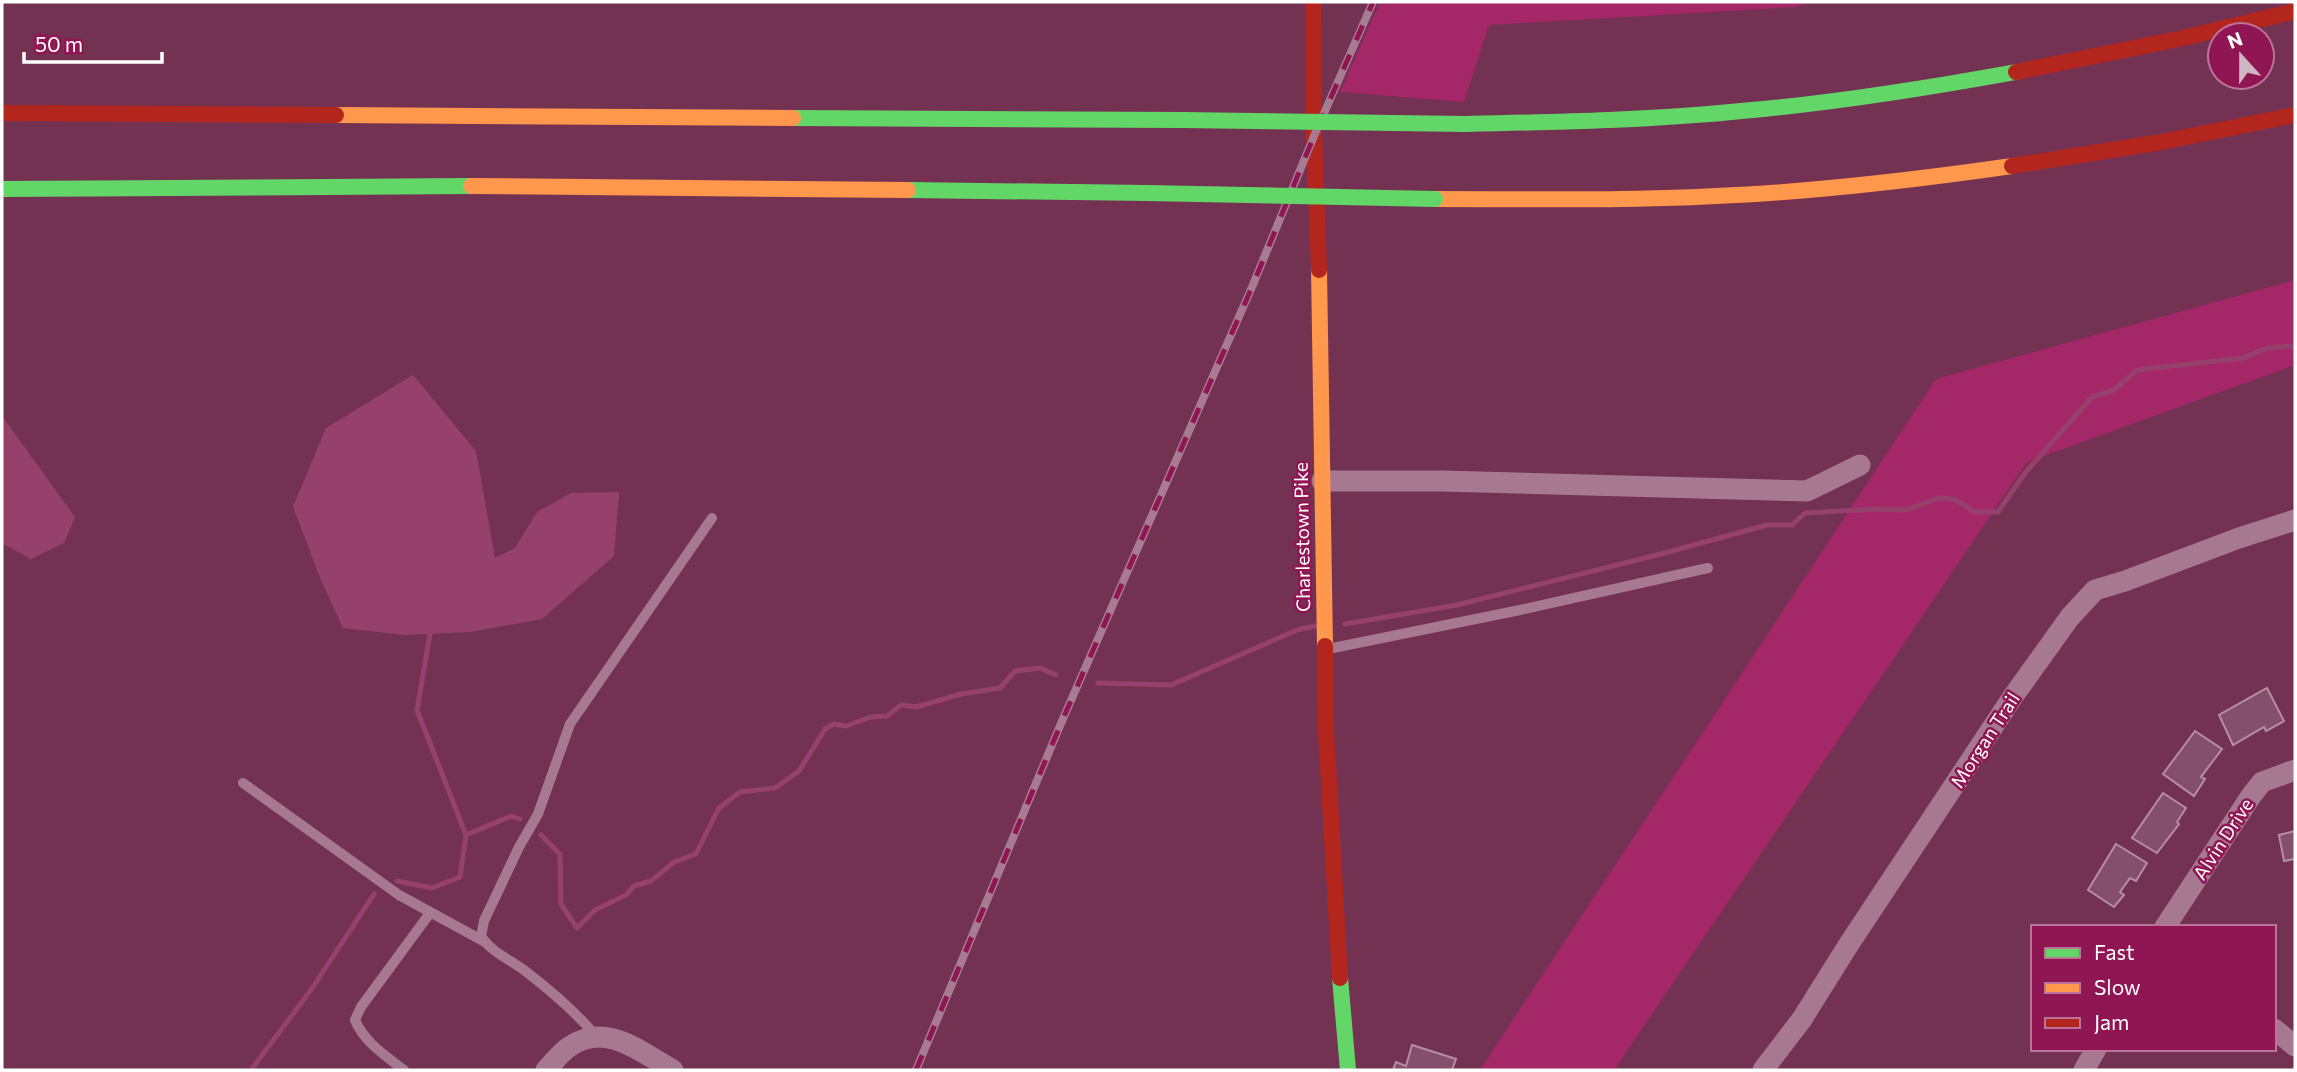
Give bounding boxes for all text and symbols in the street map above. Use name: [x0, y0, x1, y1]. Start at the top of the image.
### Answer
scale bar: [24, 21, 163, 65]
north arrow: [2206, 21, 2276, 91]
text: N: [2224, 26, 2246, 53]
text: 50 m: [35, 31, 83, 56]
street label: Charlestown Pike: [1289, 462, 1314, 612]
street label: Morgan Trail: [1945, 688, 2024, 792]
street label: Alvin Drive: [2188, 793, 2258, 884]
legend: [2031, 925, 2276, 1051]
text: Fast: [2094, 939, 2135, 964]
text: Slow: [2094, 974, 2141, 999]
text: Jam: [2094, 1009, 2129, 1034]

